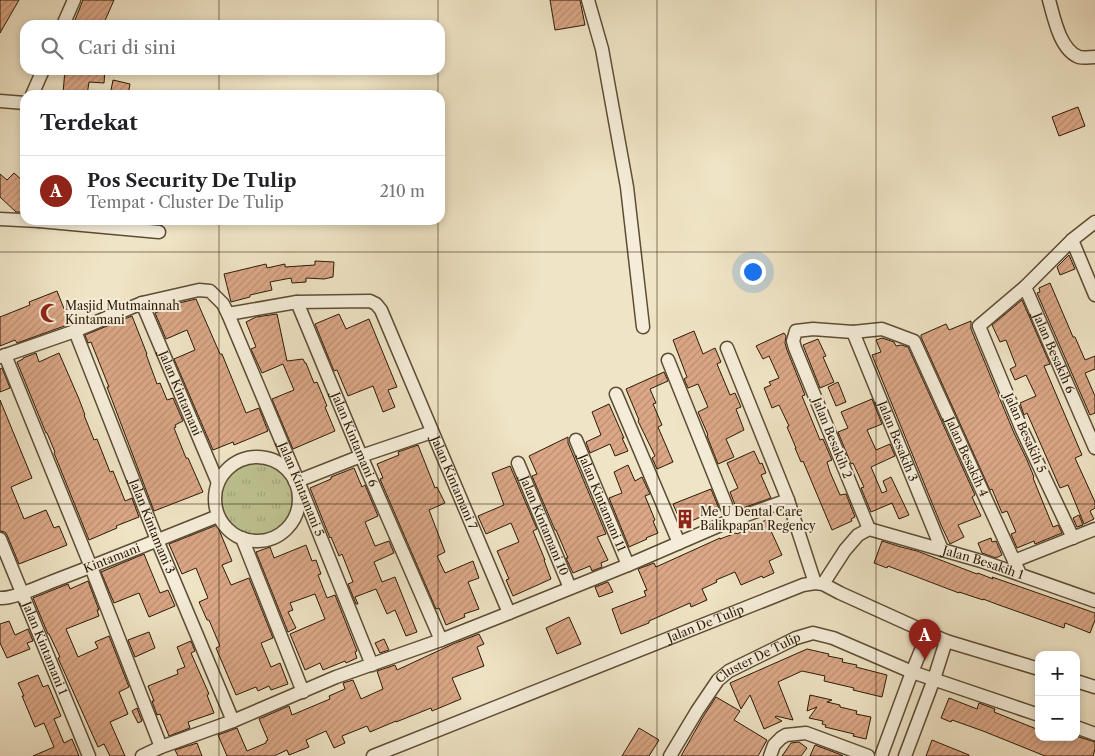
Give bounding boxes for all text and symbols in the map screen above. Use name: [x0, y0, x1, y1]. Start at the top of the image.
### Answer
search box: [20, 20, 445, 75]
icon: search: [38, 34, 66, 62]
text: Cari di sini: [78, 36, 176, 59]
text: Terdekat: [40, 110, 138, 135]
text: Pos Security De Tulip: [87, 169, 296, 192]
text: A: [50, 181, 62, 201]
text: 210 m: [380, 181, 425, 201]
text: Tempat · Cluster De Tulip: [87, 192, 284, 212]
your location: [740, 259, 766, 285]
place label: Masjid Mutmainnah Kintamani: [65, 298, 180, 327]
mosque icon: Masjid Mutmainnah Kintamani: [39, 302, 61, 324]
street label: Jalan Besakih 6: [1029, 309, 1078, 395]
street label: Jalan Kintamani: [155, 346, 205, 438]
street label: Jalan Kintamani 6: [328, 388, 381, 489]
street label: Jalan Besakih 5: [1000, 389, 1050, 475]
street label: Jalan Besakih 2: [809, 393, 856, 481]
street label: Jalan Besakih 3: [874, 397, 921, 484]
street label: Jalan Besakih 4: [942, 412, 992, 499]
street label: Jalan Kintamani 7: [427, 432, 481, 532]
street label: Jalan Kintamani 5: [275, 438, 327, 539]
street label: Jalan Kintamani 11: [575, 450, 630, 554]
street label: Jalan Kintamani 10: [516, 472, 572, 578]
street label: Jalan Kintamani 3: [126, 475, 178, 576]
place label: Me U Dental Care Balikpapan Regency: [700, 504, 816, 533]
building icon: Me U Dental Care Balikpapan Regency: [674, 508, 696, 530]
street label: Kintamani: [81, 540, 143, 576]
street label: Jalan Besakih 1: [939, 542, 1026, 582]
street label: Jalan Kintamani 1: [19, 597, 71, 697]
street label: Jalan De Tulip: [663, 601, 746, 646]
pin: A: [909, 619, 941, 660]
street label: Cluster De Tulip: [712, 629, 802, 686]
map controls: [1035, 651, 1080, 741]
button: +: [1035, 651, 1080, 696]
button: −: [1035, 696, 1080, 741]

